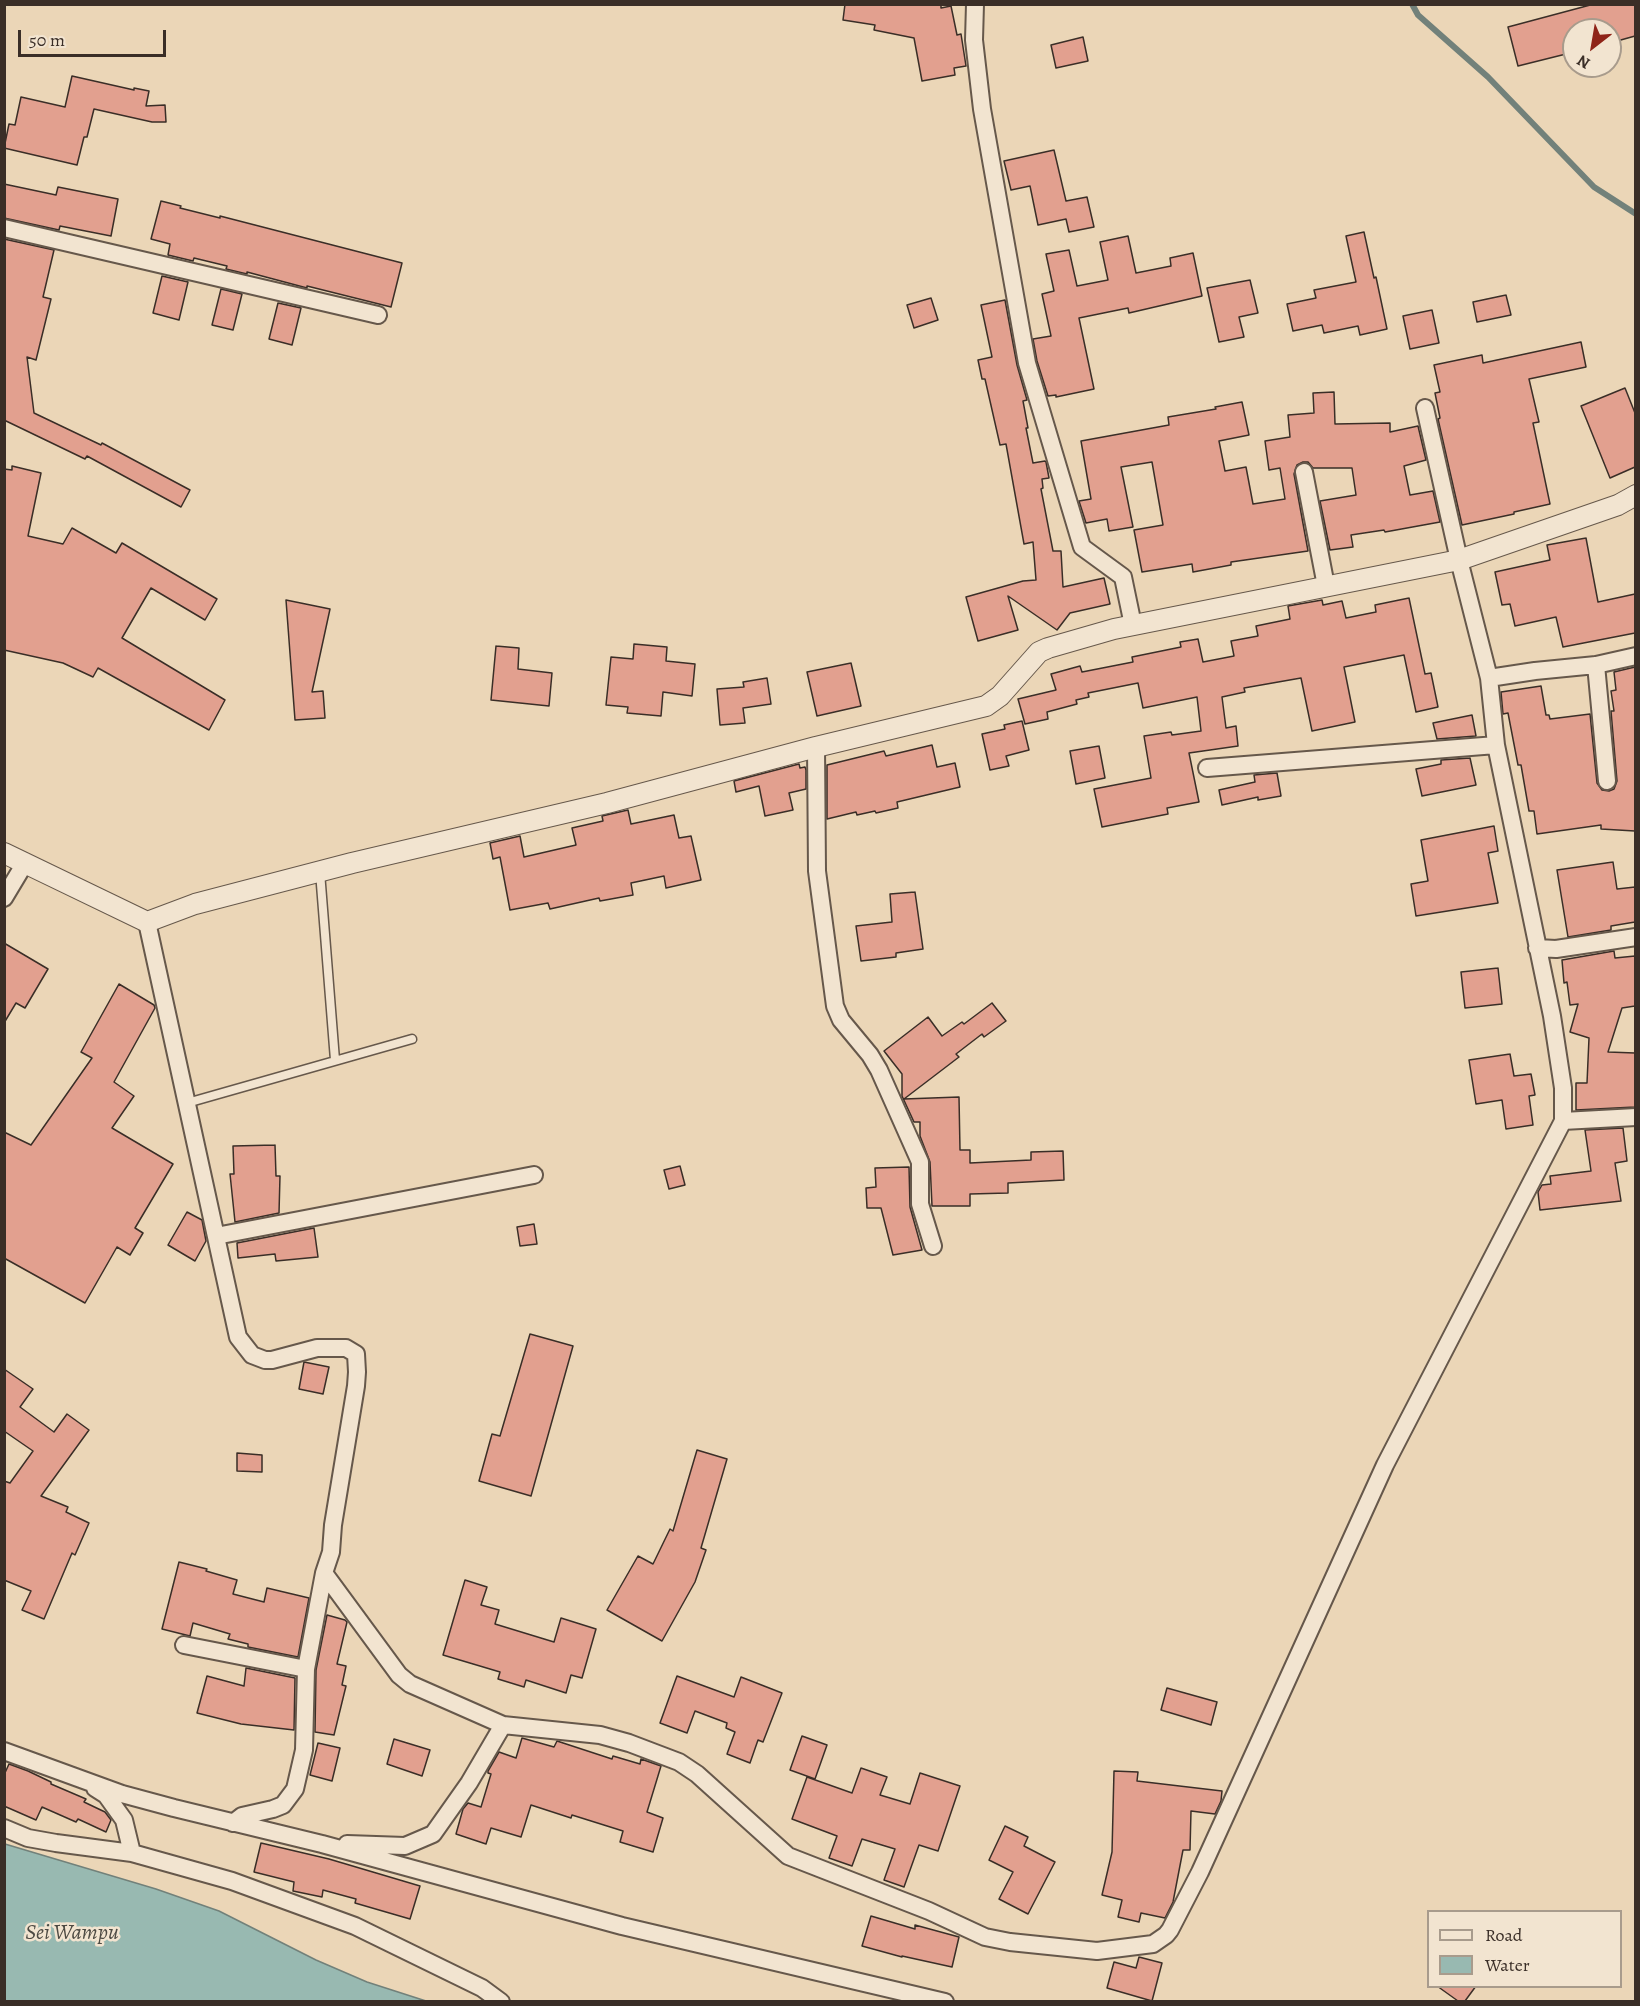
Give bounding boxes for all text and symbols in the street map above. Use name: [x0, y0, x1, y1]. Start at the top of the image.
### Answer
scale bar: [21, 18, 170, 56]
north arrow: [1562, 18, 1622, 78]
text: 50 m: [29, 28, 65, 52]
text: N: [1573, 49, 1594, 74]
legend: [1427, 1910, 1622, 1988]
water label: Sei Wampu: [25, 1921, 119, 1947]
text: Road: [1485, 1923, 1522, 1947]
text: Water: [1485, 1953, 1530, 1977]

